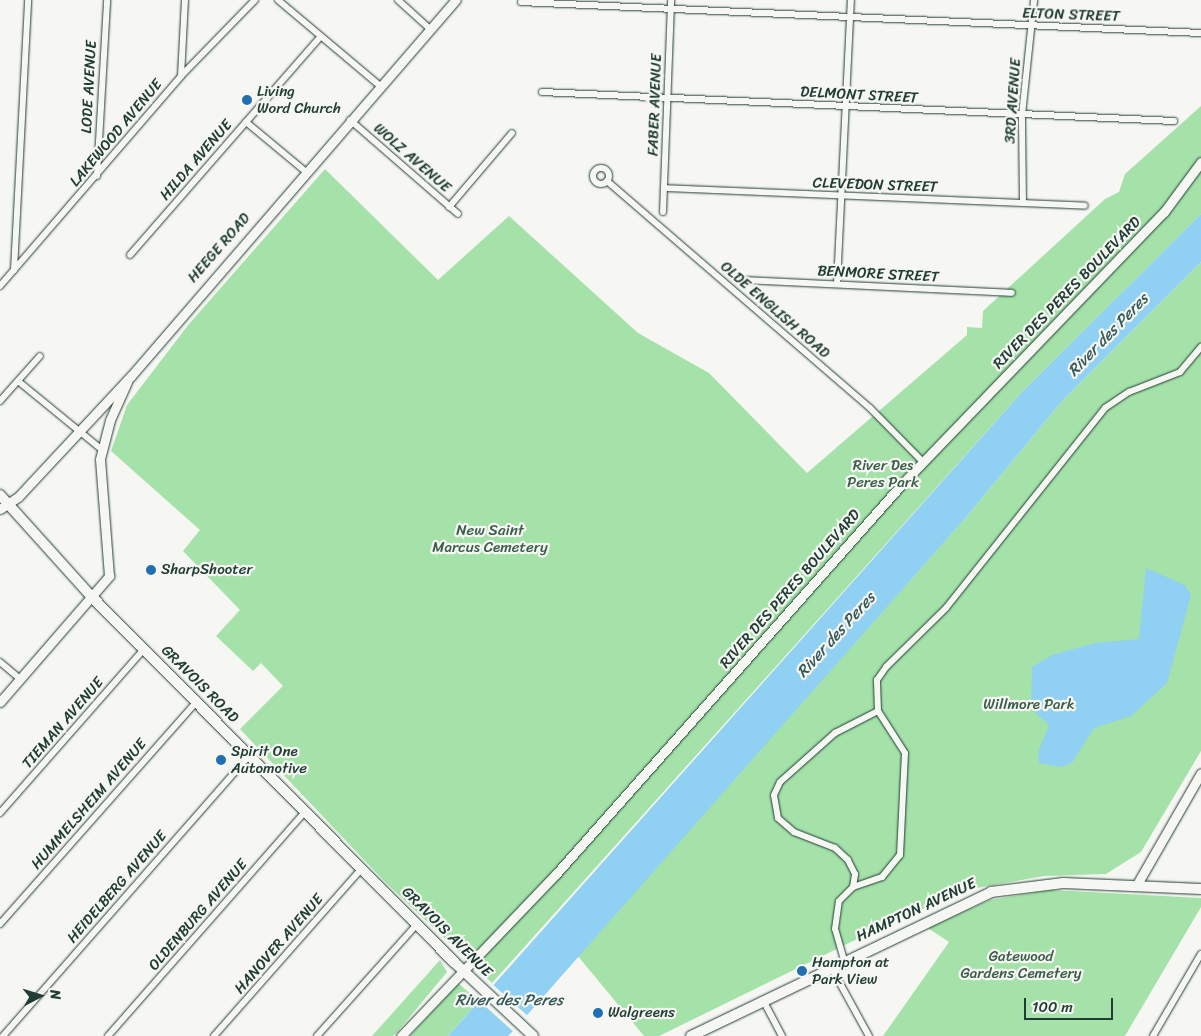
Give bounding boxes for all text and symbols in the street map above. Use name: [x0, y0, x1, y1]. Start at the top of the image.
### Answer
street label: ELTON STREET: [1022, 4, 1120, 26]
street label: LODE AVENUE: [78, 40, 100, 134]
street label: FABER AVENUE: [644, 53, 666, 157]
street label: 3RD AVENUE: [1001, 58, 1025, 144]
street label: LAKEWOOD AVENUE: [66, 76, 166, 190]
place label: Living Word Church: [257, 82, 341, 117]
street label: DELMONT STREET: [799, 83, 919, 107]
marker: Living Word Church: [241, 94, 253, 106]
street label: HILDA AVENUE: [156, 116, 236, 204]
street label: WOLZ AVENUE: [370, 120, 454, 196]
street label: CLEVEDON STREET: [812, 174, 938, 196]
street label: HEEGE ROAD: [184, 209, 254, 287]
street label: RIVER DES PERES BOULEVARD: [990, 214, 1144, 372]
street label: OLDE ENGLISH ROAD: [717, 258, 833, 362]
street label: BENMORE STREET: [817, 262, 939, 286]
water label: River des Peres: [1063, 289, 1153, 381]
park label: River Des Peres Park: [847, 456, 919, 491]
street label: RIVER DES PERES BOULEVARD: [717, 507, 863, 671]
park label: New Saint Marcus Cemetery: [432, 521, 548, 556]
place label: SharpShooter: [161, 561, 253, 579]
marker: SharpShooter: [145, 564, 157, 576]
water label: River des Peres: [792, 588, 880, 682]
street label: GRAVOIS ROAD: [157, 641, 243, 727]
street label: TIEMAN AVENUE: [18, 674, 108, 772]
park label: Willmore Park: [983, 696, 1075, 714]
street label: HUMMELSHEIM AVENUE: [28, 735, 150, 873]
place label: Spirit One Automotive: [231, 742, 307, 777]
marker: Spirit One Automotive: [215, 754, 227, 766]
street label: HEIDELBERG AVENUE: [63, 827, 171, 947]
street label: OLDENBURG AVENUE: [145, 856, 251, 974]
street label: HAMPTON AVENUE: [853, 874, 979, 946]
street label: GRAVOIS AVENUE: [398, 883, 496, 981]
street label: HANOVER AVENUE: [231, 890, 327, 998]
park label: Gatewood Gardens Cemetery: [960, 947, 1082, 982]
place label: Hampton at Park View: [812, 953, 889, 988]
marker: Hampton at Park View: [796, 965, 808, 977]
north arrow: [15, 971, 65, 1021]
scale bar: [1026, 988, 1115, 1020]
text: N: [43, 989, 68, 1001]
water label: River des Peres: [455, 990, 563, 1010]
text: 100 m: [1032, 994, 1073, 1020]
place label: Walgreens: [608, 1004, 675, 1022]
marker: Walgreens: [592, 1007, 604, 1019]

